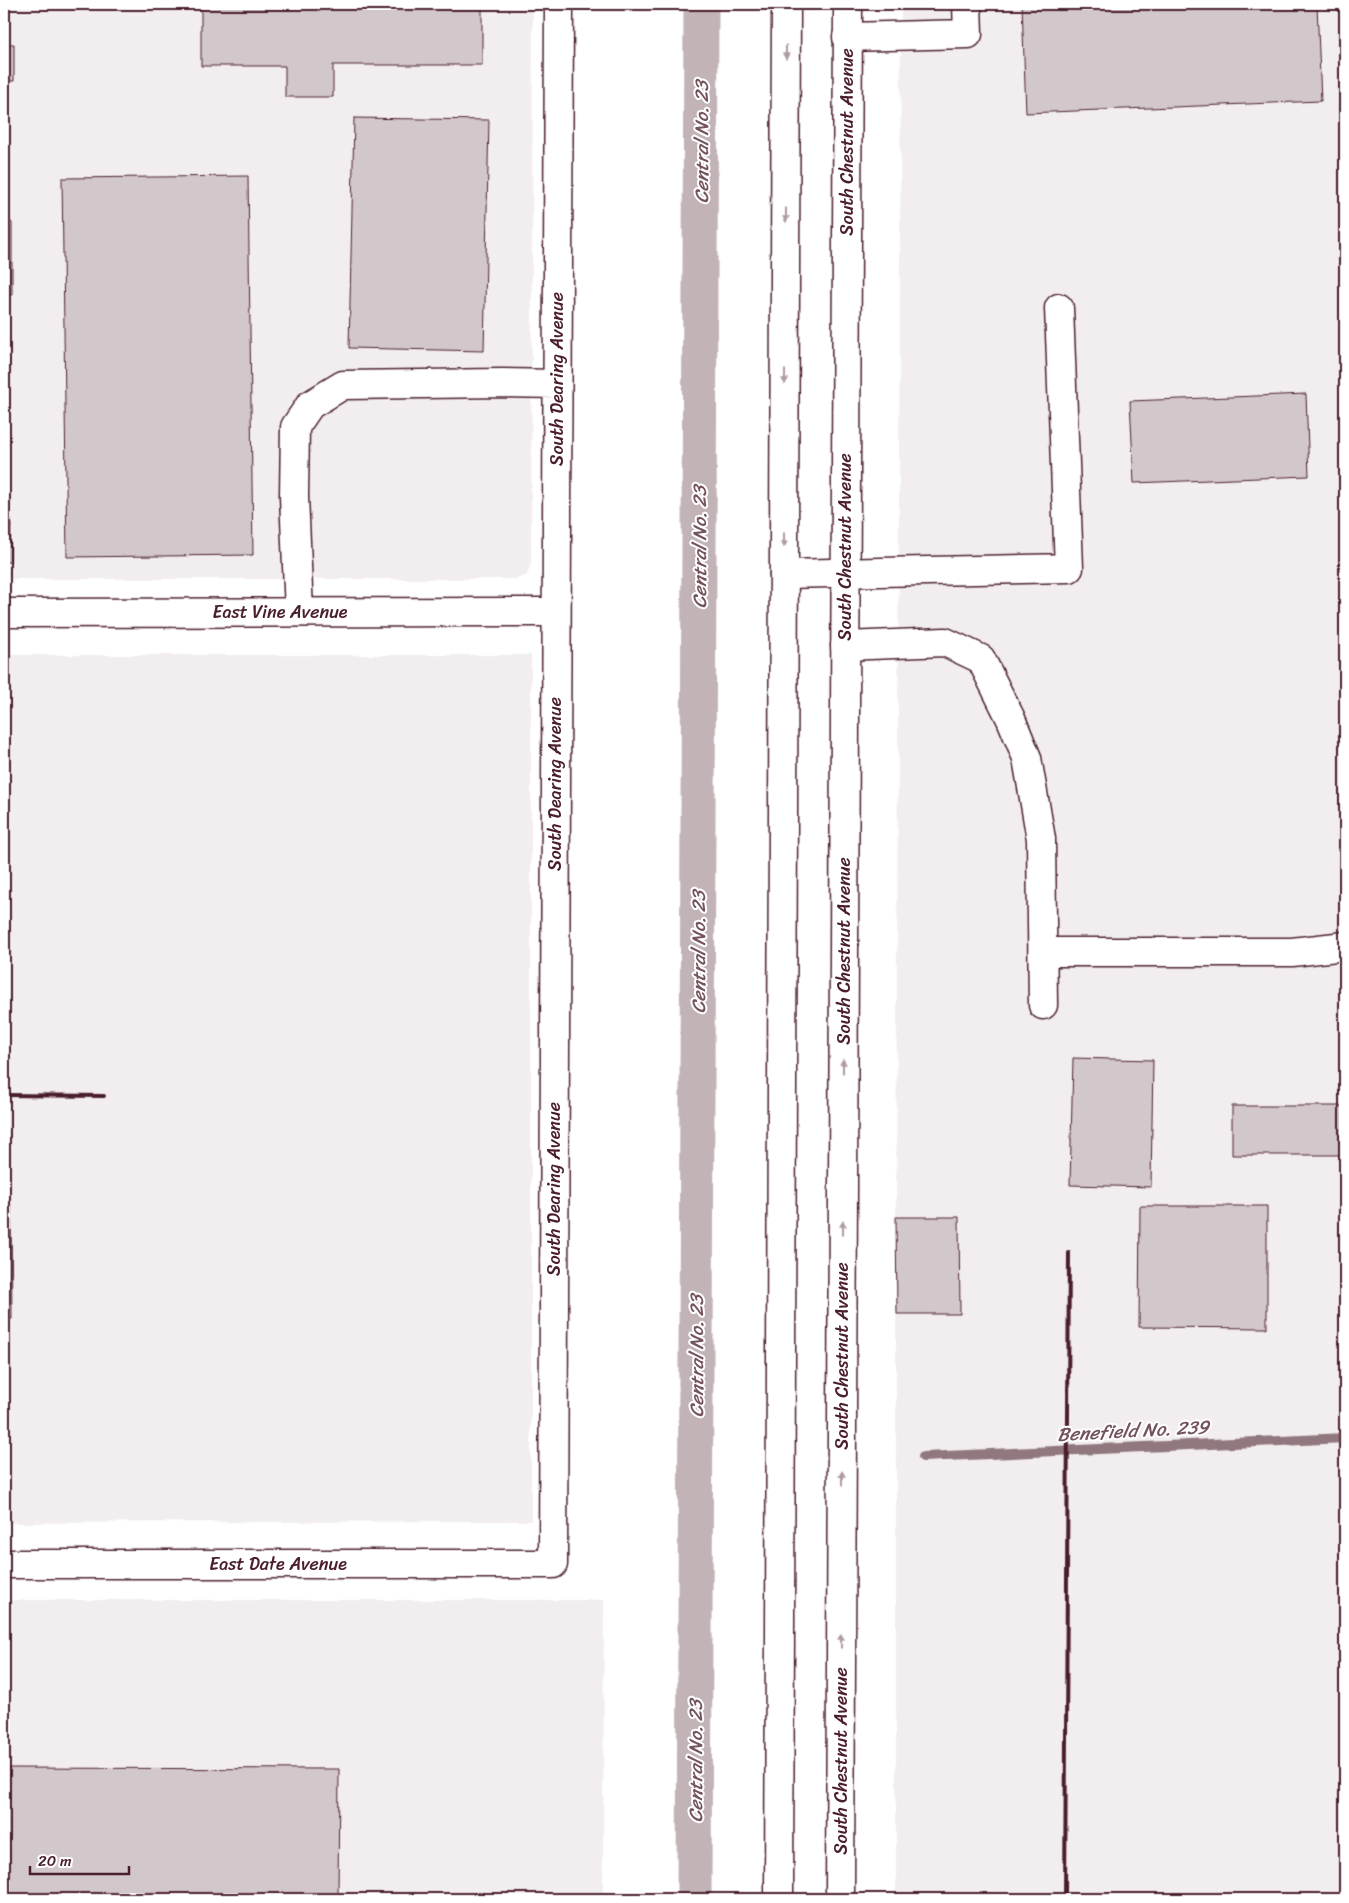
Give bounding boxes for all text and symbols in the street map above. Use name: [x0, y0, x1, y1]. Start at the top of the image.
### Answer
one-way arrow: [782, 45, 790, 61]
street label: South Chestnut Avenue: [831, 48, 863, 236]
water label: Central No. 23: [685, 78, 718, 203]
one-way arrow: [782, 207, 790, 223]
street label: South Dearing Avenue: [541, 292, 573, 466]
one-way arrow: [781, 370, 789, 386]
street label: South Chestnut Avenue: [829, 453, 861, 641]
water label: Central No. 23: [683, 483, 716, 608]
one-way arrow: [780, 532, 788, 548]
street label: East Vine Avenue: [212, 596, 348, 628]
street label: South Dearing Avenue: [539, 697, 571, 871]
street label: South Chestnut Avenue: [828, 857, 860, 1045]
water label: Central No. 23: [682, 888, 715, 1013]
one-way arrow: [840, 1057, 848, 1073]
street label: South Dearing Avenue: [538, 1102, 570, 1276]
one-way arrow: [839, 1220, 847, 1236]
street label: South Chestnut Avenue: [826, 1262, 858, 1450]
water label: Central No. 23: [680, 1292, 713, 1417]
water label: Benefield No. 239: [1056, 1410, 1212, 1451]
one-way arrow: [838, 1470, 846, 1486]
street label: East Date Avenue: [209, 1548, 347, 1580]
one-way arrow: [837, 1632, 845, 1648]
street label: South Chestnut Avenue: [825, 1667, 857, 1855]
water label: Central No. 23: [679, 1697, 712, 1822]
scale bar: [30, 1843, 129, 1875]
text: 20 m: [38, 1848, 72, 1874]

